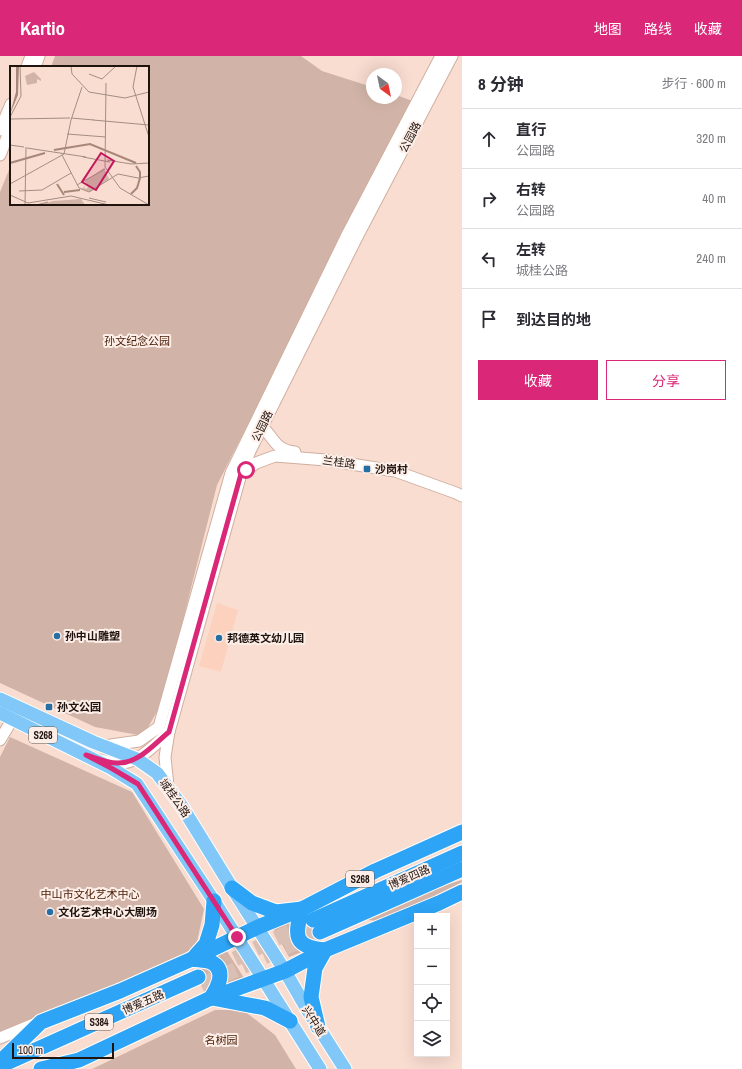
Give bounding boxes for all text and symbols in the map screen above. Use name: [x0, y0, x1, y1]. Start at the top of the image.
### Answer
text: Kartio: [20, 15, 65, 41]
text: 地图: [594, 20, 622, 38]
text: 路线: [644, 20, 672, 38]
text: 收藏: [694, 20, 722, 38]
inset map: [10, 66, 149, 205]
north arrow: [366, 68, 402, 104]
text: 8 分钟: [478, 72, 524, 95]
text: 步行 · 600 m: [661, 75, 726, 92]
street label: 公园路: [396, 119, 424, 155]
text: 直行: [516, 119, 546, 140]
icon: ahead: [478, 128, 500, 150]
text: 320 m: [696, 130, 726, 147]
text: 公园路: [516, 142, 555, 159]
text: 右转: [516, 179, 546, 200]
icon: right: [478, 188, 500, 210]
text: 40 m: [702, 190, 726, 207]
text: 公园路: [516, 202, 555, 219]
text: 左转: [516, 239, 546, 260]
icon: left: [478, 248, 500, 270]
text: 240 m: [696, 250, 726, 267]
text: 城桂公路: [516, 262, 568, 279]
icon: arrive: [478, 308, 500, 330]
text: 到达目的地: [516, 309, 591, 330]
park label: 孙文纪念公园: [104, 334, 170, 348]
button: 收藏: [478, 360, 598, 400]
button: 分享: [606, 360, 726, 400]
street label: 公园路: [248, 408, 276, 444]
street label: 兰桂路: [322, 453, 356, 471]
route start: [237, 461, 255, 479]
place label: 沙岗村: [375, 462, 408, 476]
marker: 沙岗村: [362, 464, 372, 474]
place label: 孙中山雕塑: [65, 629, 120, 643]
marker: 孙中山雕塑: [52, 631, 62, 641]
place label: 邦德英文幼儿园: [227, 631, 304, 645]
marker: 邦德英文幼儿园: [214, 633, 224, 643]
place label: 孙文公园: [57, 700, 101, 714]
marker: 孙文公园: [44, 702, 54, 712]
road number: S268: [29, 727, 57, 743]
street label: 城桂公路: [157, 776, 193, 820]
street label: 博爱四路: [386, 862, 432, 892]
road number: S268: [346, 871, 374, 887]
park label: 中山市文化艺术中心: [41, 887, 140, 901]
place label: 文化艺术中心大剧场: [58, 905, 157, 919]
marker: 文化艺术中心大剧场: [45, 907, 55, 917]
map controls: [414, 913, 450, 1057]
button: +: [414, 913, 450, 949]
route end: [228, 928, 246, 946]
button: −: [414, 949, 450, 985]
button: locate: [414, 985, 450, 1021]
street label: 博爱五路: [120, 987, 166, 1017]
street label: 兴中道: [299, 1003, 329, 1039]
road number: S384: [85, 1014, 113, 1030]
button: layers: [414, 1021, 450, 1057]
park label: 名树园: [205, 1033, 238, 1047]
scale bar: [12, 1041, 114, 1060]
text: 100 m: [18, 1043, 43, 1057]

